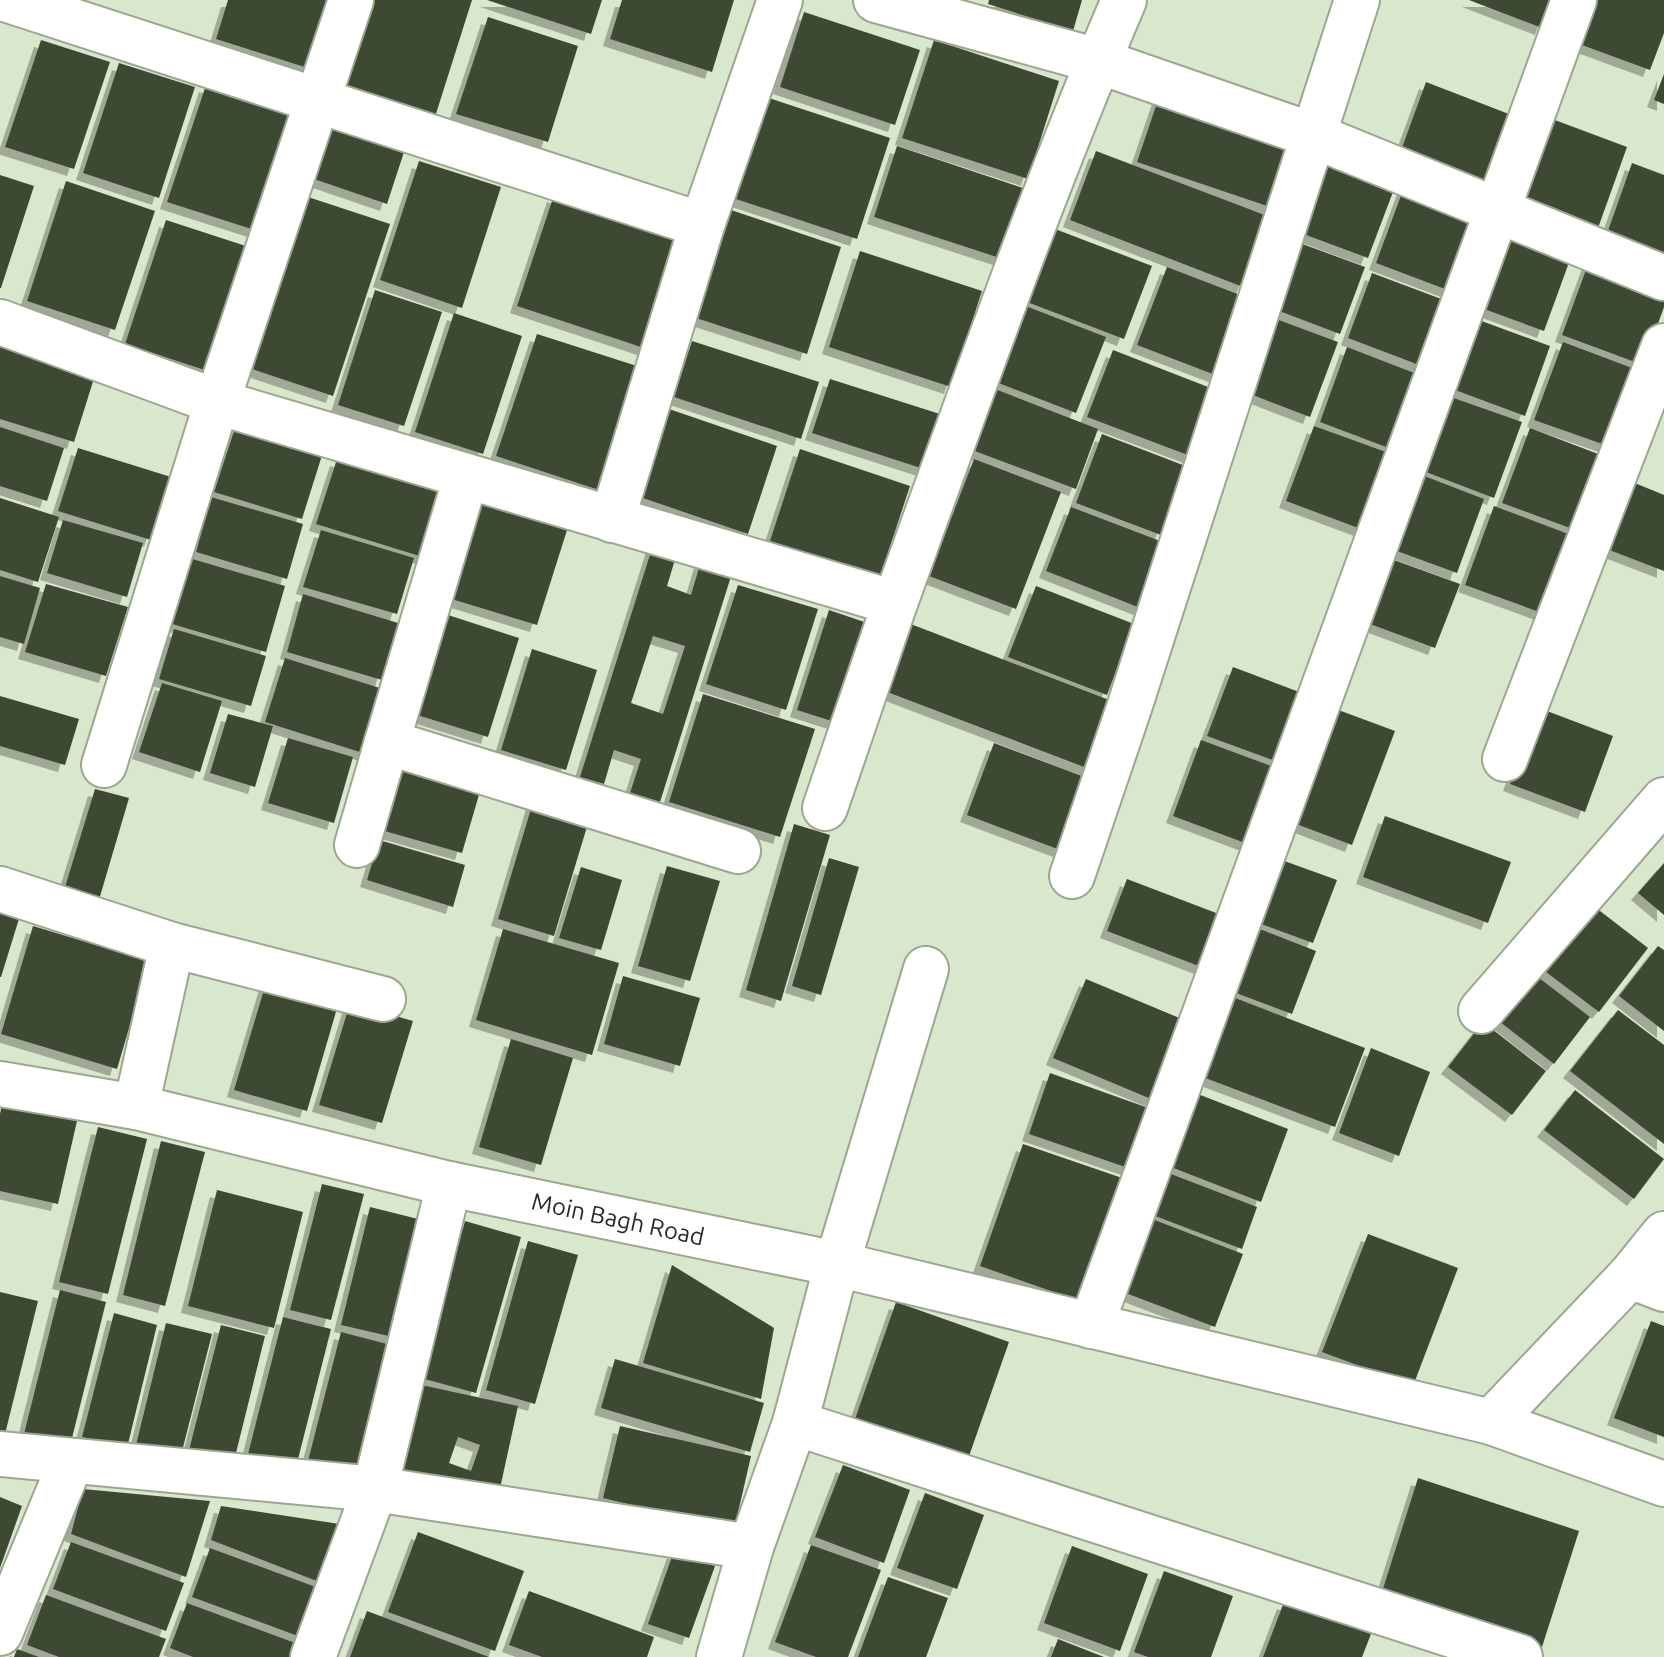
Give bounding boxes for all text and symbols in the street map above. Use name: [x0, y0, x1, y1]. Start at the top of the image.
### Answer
street label: Moin Bagh Road: [529, 1188, 707, 1250]

